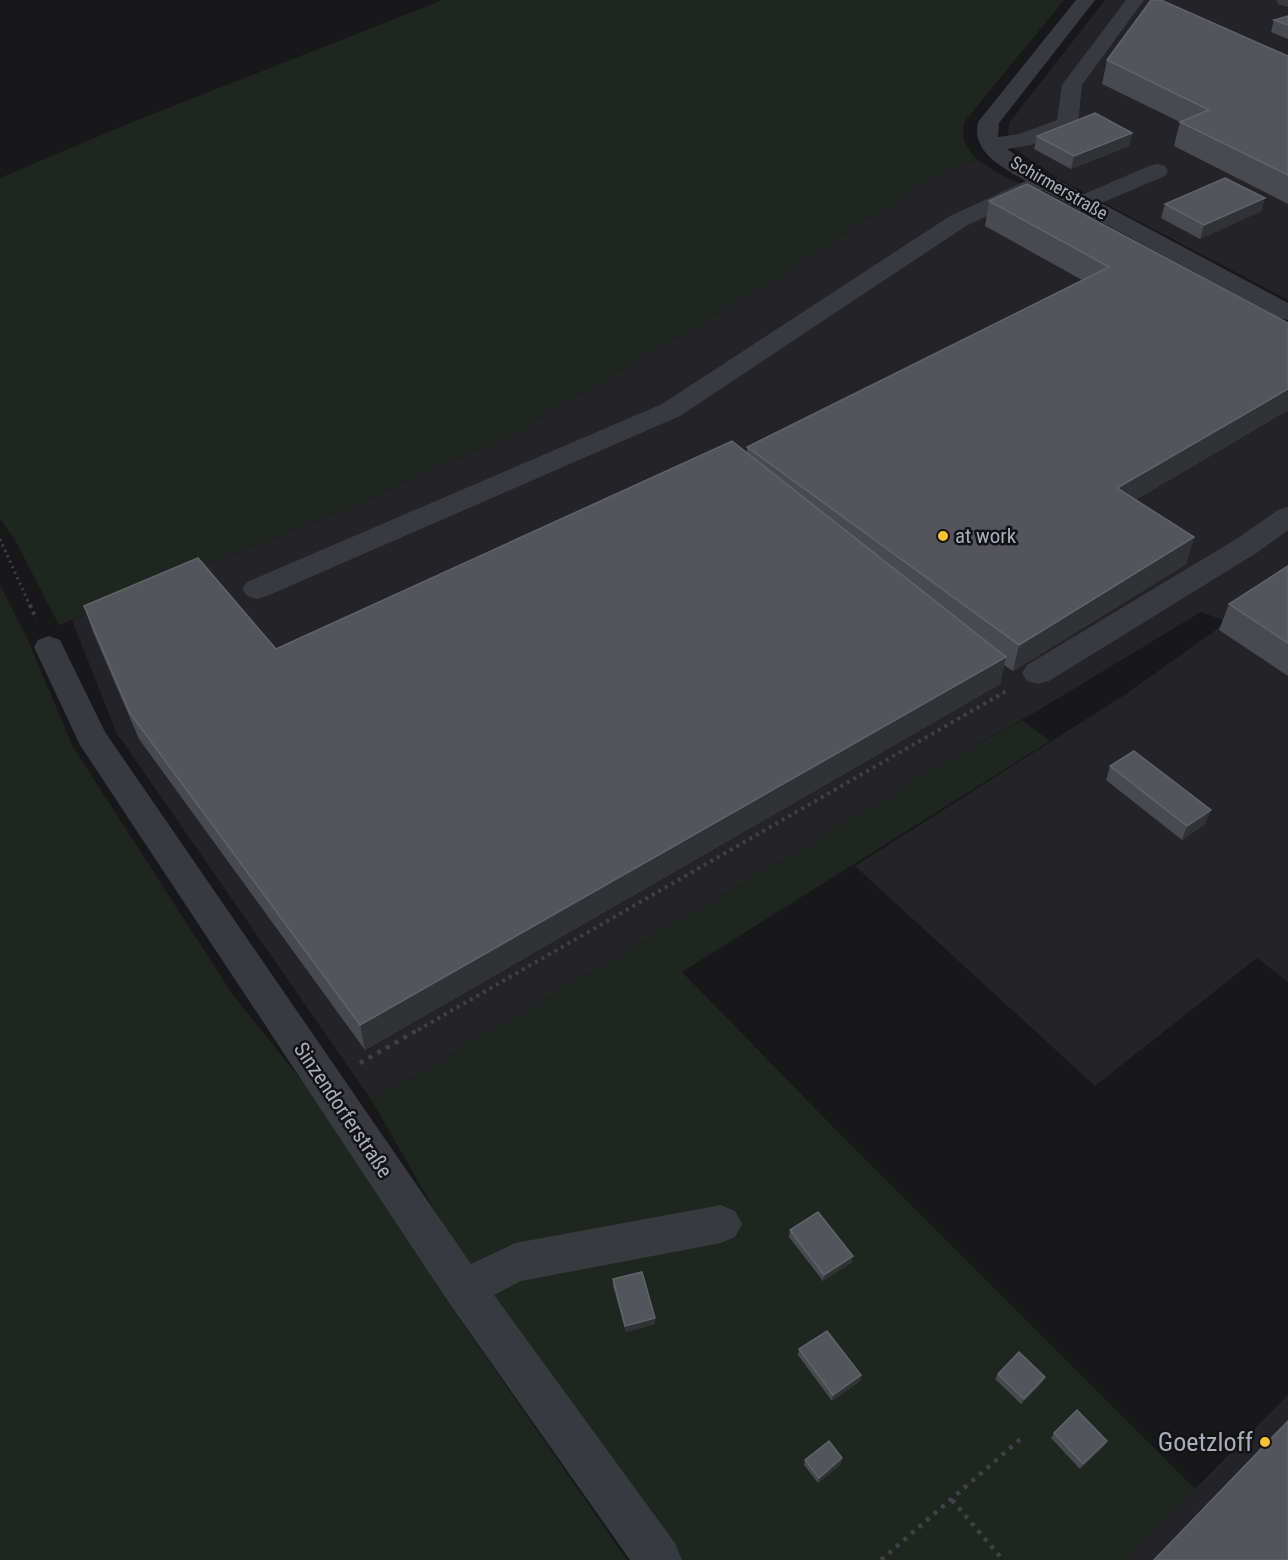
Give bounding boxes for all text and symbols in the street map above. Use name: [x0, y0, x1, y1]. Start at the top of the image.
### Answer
street label: Schirmerstraße: [1007, 151, 1112, 224]
place label: at work: [955, 524, 1017, 548]
marker: at work: [936, 529, 950, 543]
street label: Sinzendorferstraße: [289, 1038, 397, 1182]
place label: Goetzloff: [1158, 1427, 1253, 1457]
marker: Goetzloff: [1258, 1435, 1272, 1449]

